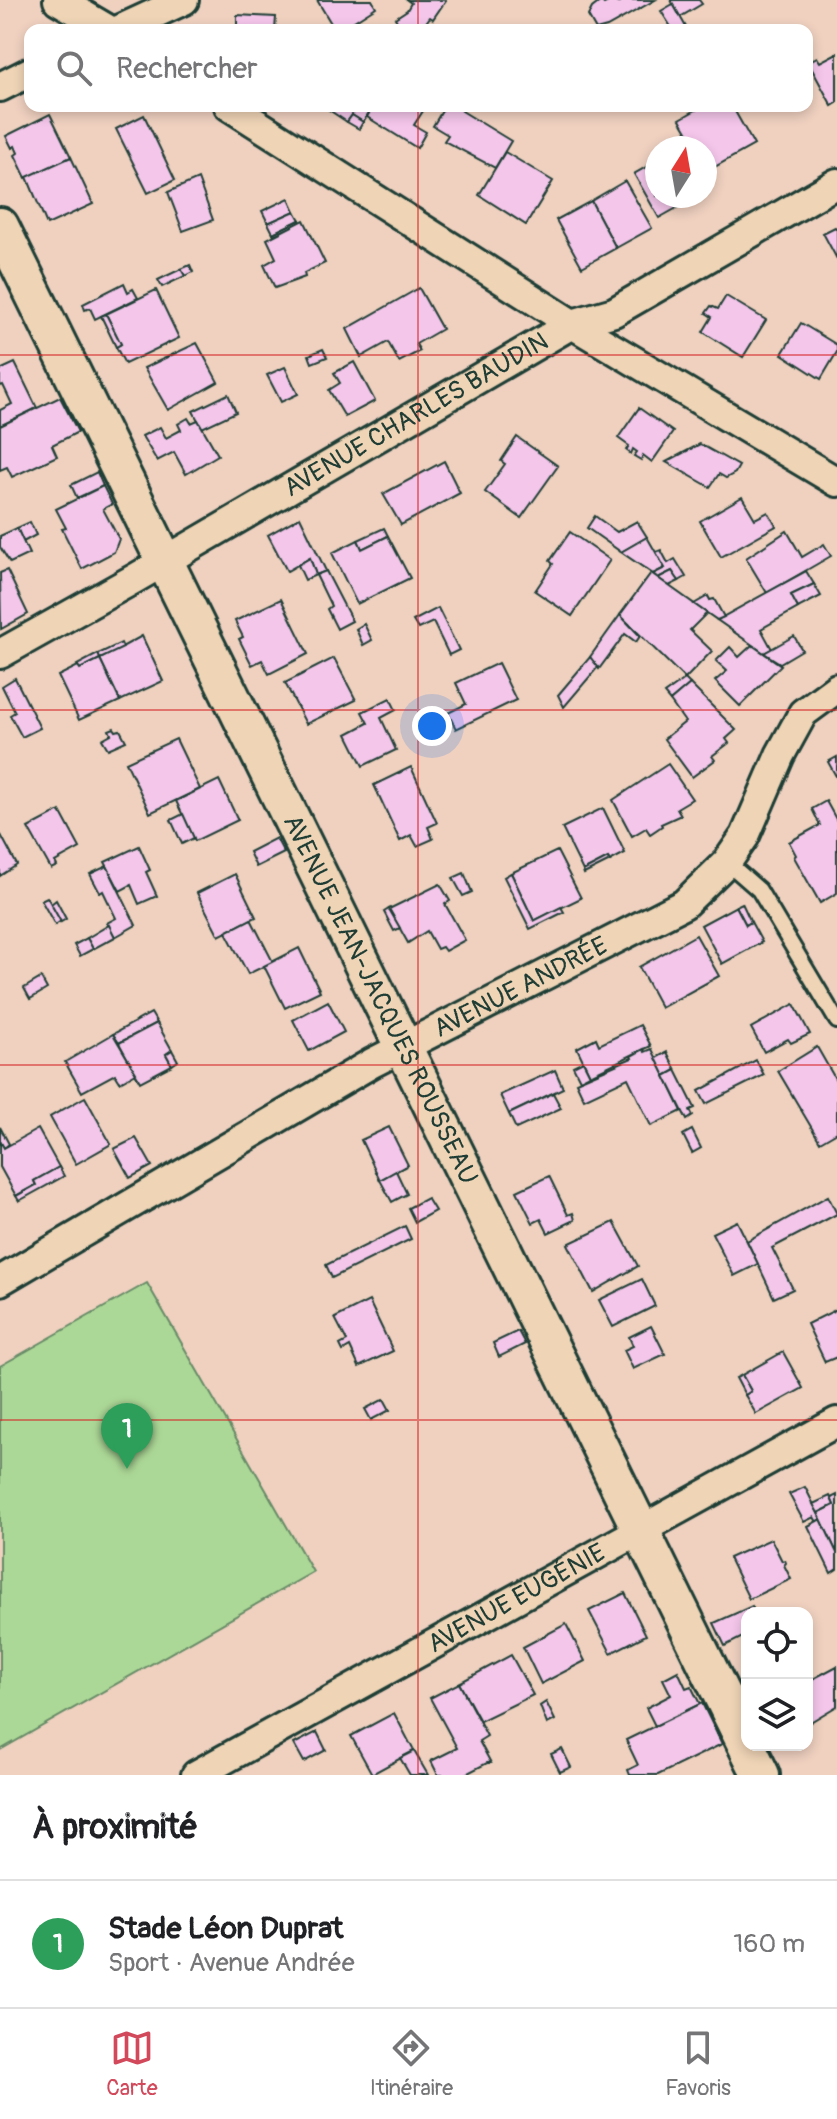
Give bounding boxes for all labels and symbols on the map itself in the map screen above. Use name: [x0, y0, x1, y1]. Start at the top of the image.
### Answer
north arrow: [645, 136, 717, 208]
street label: AVENUE CHARLES BAUDIN: [278, 325, 554, 504]
your location: [412, 706, 452, 746]
street label: AVENUE JEAN-JACQUES ROUSSEAU: [276, 809, 484, 1190]
street label: AVENUE ANDRÉE: [428, 930, 613, 1045]
pin: 1: [101, 1403, 153, 1469]
street label: AVENUE EUGÉNIE: [422, 1537, 611, 1660]

